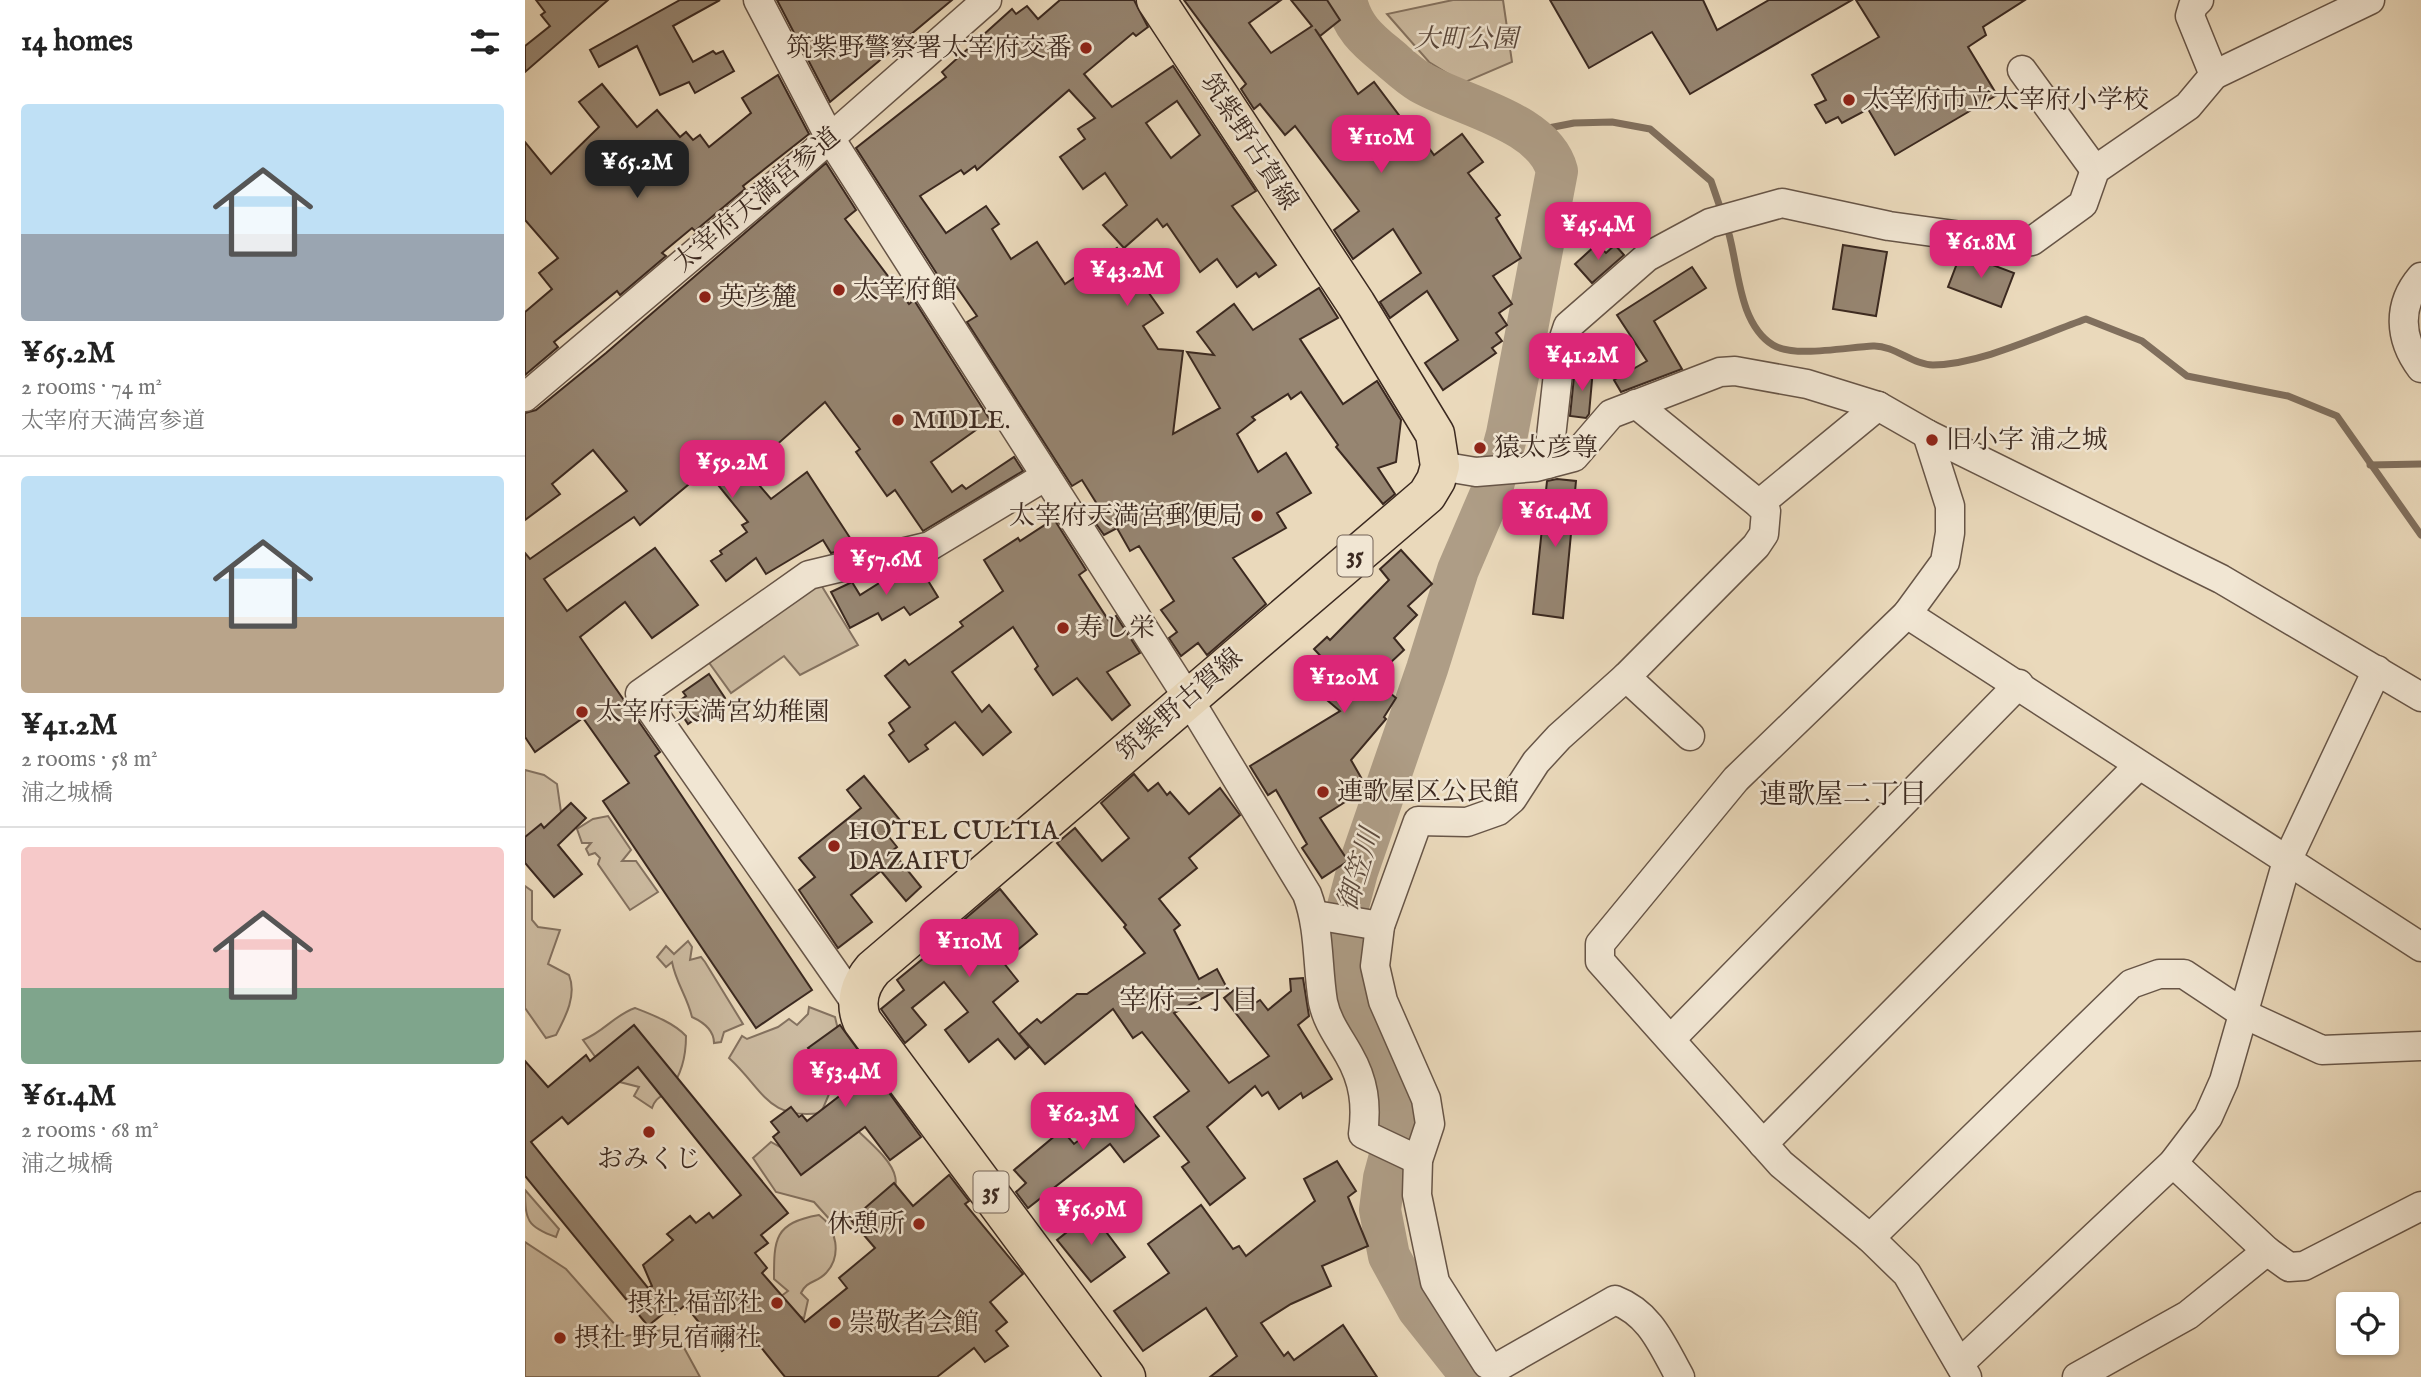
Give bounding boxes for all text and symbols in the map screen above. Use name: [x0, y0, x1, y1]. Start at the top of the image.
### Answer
text: 14 homes: [21, 23, 133, 61]
icon: filters: [466, 23, 504, 61]
park label: 大町公園: [1414, 23, 1522, 56]
place label: 筑紫野警察署太宰府交番: [786, 32, 1072, 65]
marker: 筑紫野警察署太宰府交番: [1078, 40, 1094, 56]
street label: 筑紫野古賀線: [1193, 68, 1305, 216]
place label: 太宰府市立太宰府小学校: [1863, 84, 2149, 117]
marker: 太宰府市立太宰府小学校: [1841, 92, 1857, 108]
pin: ¥110M: [1332, 116, 1430, 175]
street label: 太宰府天満宮参道: [667, 121, 847, 279]
text: ¥110M: [1348, 123, 1414, 152]
pin: ¥65.2M: [580, 140, 694, 200]
text: ¥65.2M: [601, 148, 673, 177]
icon: home: [200, 149, 326, 275]
pin: ¥45.4M: [1541, 202, 1655, 262]
text: ¥45.4M: [1561, 210, 1635, 239]
pin: ¥61.8M: [1924, 220, 2038, 280]
text: ¥61.8M: [1946, 228, 2016, 257]
pin: ¥43.2M: [1070, 248, 1184, 308]
text: ¥43.2M: [1090, 256, 1164, 285]
place label: 太宰府館: [853, 274, 957, 307]
place label: 英彦麓: [719, 281, 797, 314]
marker: 太宰府館: [831, 282, 847, 298]
marker: 英彦麓: [697, 289, 713, 305]
pin: ¥41.2M: [1525, 334, 1639, 393]
text: ¥65.2M: [21, 335, 115, 373]
text: ¥41.2M: [1545, 341, 1619, 370]
text: 2 rooms · 74 m²: [21, 373, 162, 402]
place label: MIDLE.: [912, 404, 1010, 437]
text: 太宰府天満宮参道: [21, 407, 205, 436]
marker: MIDLE.: [890, 412, 906, 428]
place label: 旧小字 浦之城: [1946, 424, 2108, 457]
place label: 猿太彦尊: [1494, 432, 1598, 465]
marker: 旧小字 浦之城: [1924, 432, 1940, 448]
pin: ¥59.2M: [675, 440, 789, 500]
marker: 猿太彦尊: [1472, 440, 1488, 456]
text: ¥59.2M: [696, 448, 768, 477]
pin: ¥61.4M: [1498, 490, 1612, 549]
text: ¥61.4M: [1519, 497, 1591, 526]
place label: 太宰府天満宮郵便局: [1009, 500, 1243, 533]
marker: 太宰府天満宮郵便局: [1249, 508, 1265, 524]
icon: home: [200, 521, 326, 647]
road number: 35: [1337, 536, 1373, 576]
pin: ¥57.6M: [829, 538, 943, 597]
text: ¥57.6M: [850, 545, 922, 574]
place label: 寿し栄: [1077, 612, 1155, 645]
marker: 寿し栄: [1055, 620, 1071, 636]
street label: 筑紫野古賀線: [1110, 641, 1250, 769]
pin: ¥120M: [1295, 656, 1393, 715]
text: ¥120M: [1309, 663, 1379, 692]
place label: 太宰府天満宮幼稚園: [596, 696, 830, 729]
marker: 太宰府天満宮幼稚園: [574, 704, 590, 720]
text: ¥41.2M: [21, 707, 117, 745]
text: 2 rooms · 58 m²: [21, 745, 158, 774]
place label: 連歌屋区公民館: [1337, 776, 1519, 809]
district label: 連歌屋二丁目: [1759, 778, 1927, 813]
text: 浦之城橋: [21, 779, 113, 808]
marker: 連歌屋区公民館: [1315, 784, 1331, 800]
place label: HOTEL CULTIA DAZAIFU: [848, 815, 1060, 878]
water label: 御笠川: [1331, 822, 1390, 915]
marker: HOTEL CULTIA DAZAIFU: [826, 838, 842, 854]
icon: home: [200, 892, 326, 1018]
pin: ¥110M: [920, 920, 1018, 979]
text: ¥110M: [936, 927, 1002, 956]
district label: 宰府三丁目: [1119, 984, 1259, 1019]
pin: ¥53.4M: [788, 1050, 902, 1109]
text: ¥53.4M: [809, 1057, 881, 1086]
text: ¥61.4M: [21, 1078, 116, 1116]
pin: ¥62.3M: [1026, 1092, 1140, 1152]
text: ¥62.3M: [1047, 1100, 1119, 1129]
text: 2 rooms · 68 m²: [21, 1116, 159, 1145]
marker: おみくじ: [641, 1124, 657, 1140]
place label: おみくじ: [597, 1143, 701, 1176]
text: 浦之城橋: [21, 1150, 113, 1179]
road number: 35: [973, 1172, 1009, 1212]
pin: ¥56.9M: [1034, 1188, 1148, 1247]
text: ¥56.9M: [1055, 1195, 1127, 1224]
place label: 休憩所: [827, 1208, 905, 1241]
marker: 休憩所: [911, 1216, 927, 1232]
place label: 摂社 福部社: [627, 1287, 763, 1320]
map controls: [2336, 1292, 2399, 1355]
button: locate: [2336, 1292, 2399, 1355]
marker: 摂社 福部社: [769, 1295, 785, 1311]
place label: 崇敬者会館: [849, 1307, 979, 1340]
marker: 崇敬者会館: [827, 1315, 843, 1331]
place label: 摂社 野見宿禰社: [574, 1322, 762, 1355]
marker: 摂社 野見宿禰社: [552, 1330, 568, 1346]

